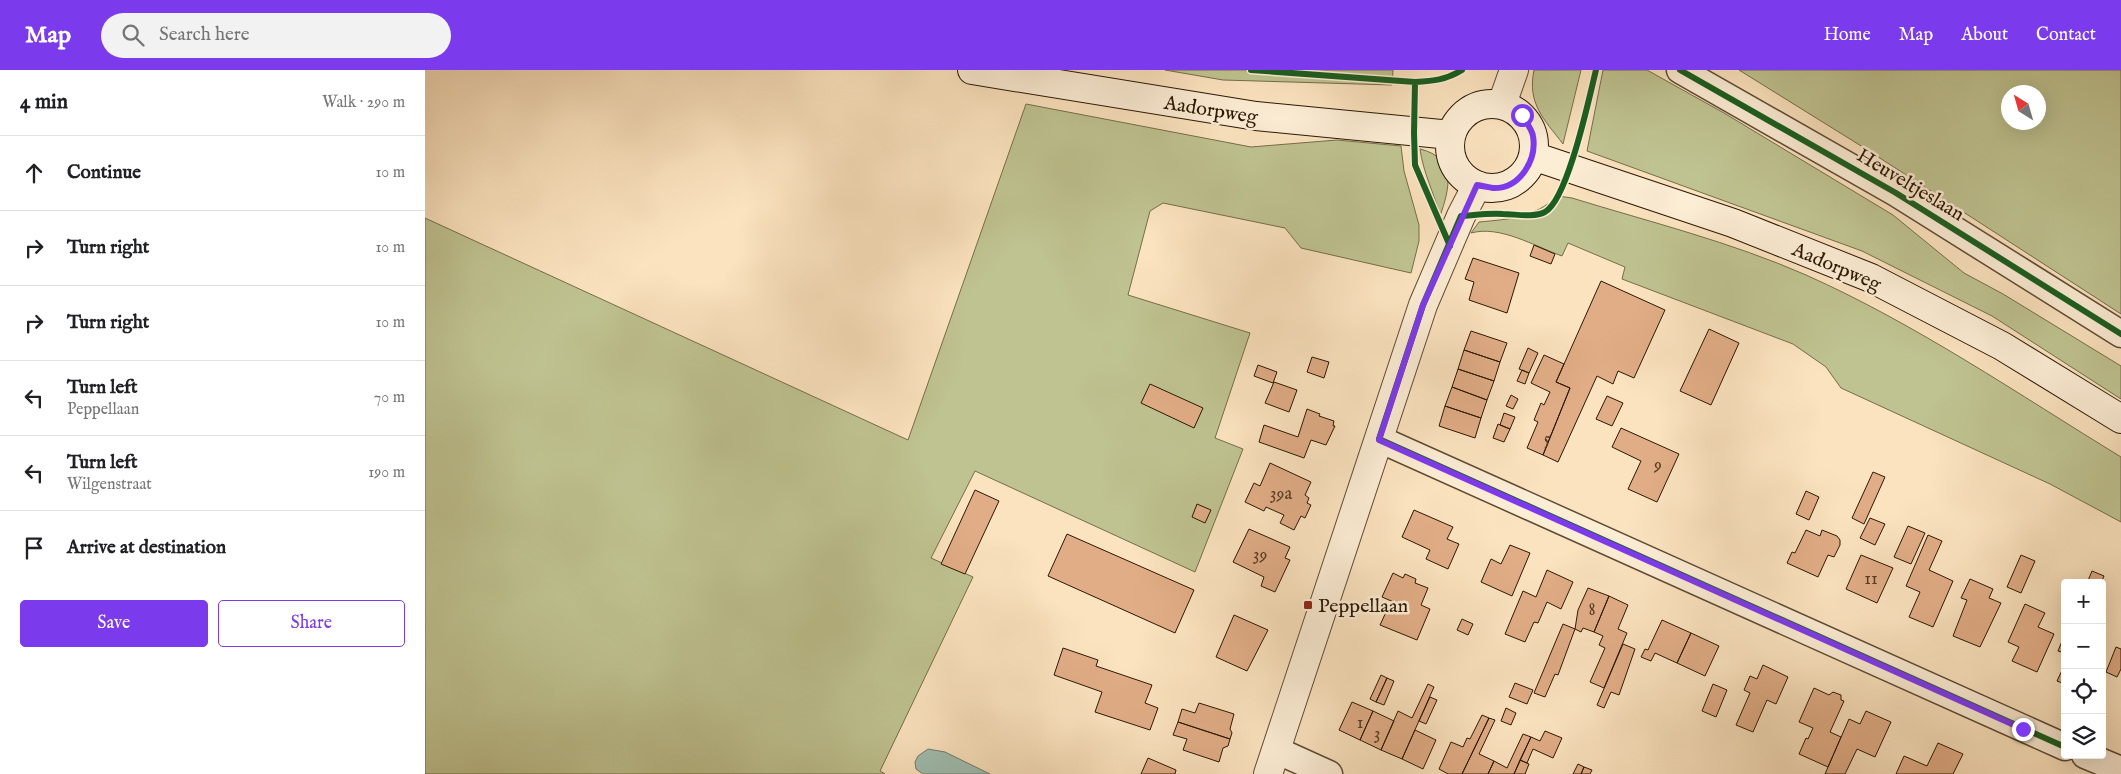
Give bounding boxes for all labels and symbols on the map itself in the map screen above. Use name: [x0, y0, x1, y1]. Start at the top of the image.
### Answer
north arrow: [2001, 85, 2046, 130]
street label: Aadorpweg: [1161, 91, 1261, 130]
route start: [1511, 104, 1534, 127]
street label: Heuveltjeslaan: [1852, 143, 1969, 227]
street label: Aadorpweg: [1787, 237, 1886, 298]
house number: 5: [1544, 428, 1551, 451]
house number: 9: [1653, 454, 1662, 477]
house number: 39a: [1270, 483, 1292, 506]
house number: 39: [1253, 544, 1267, 567]
house number: 11: [1864, 568, 1878, 591]
place label: Peppellaan: [1318, 594, 1409, 619]
marker: Peppellaan: [1302, 599, 1314, 611]
house number: 8: [1588, 599, 1596, 622]
house number: 1: [1357, 712, 1363, 735]
route end: [2012, 718, 2035, 741]
house number: 3: [1374, 723, 1380, 746]

